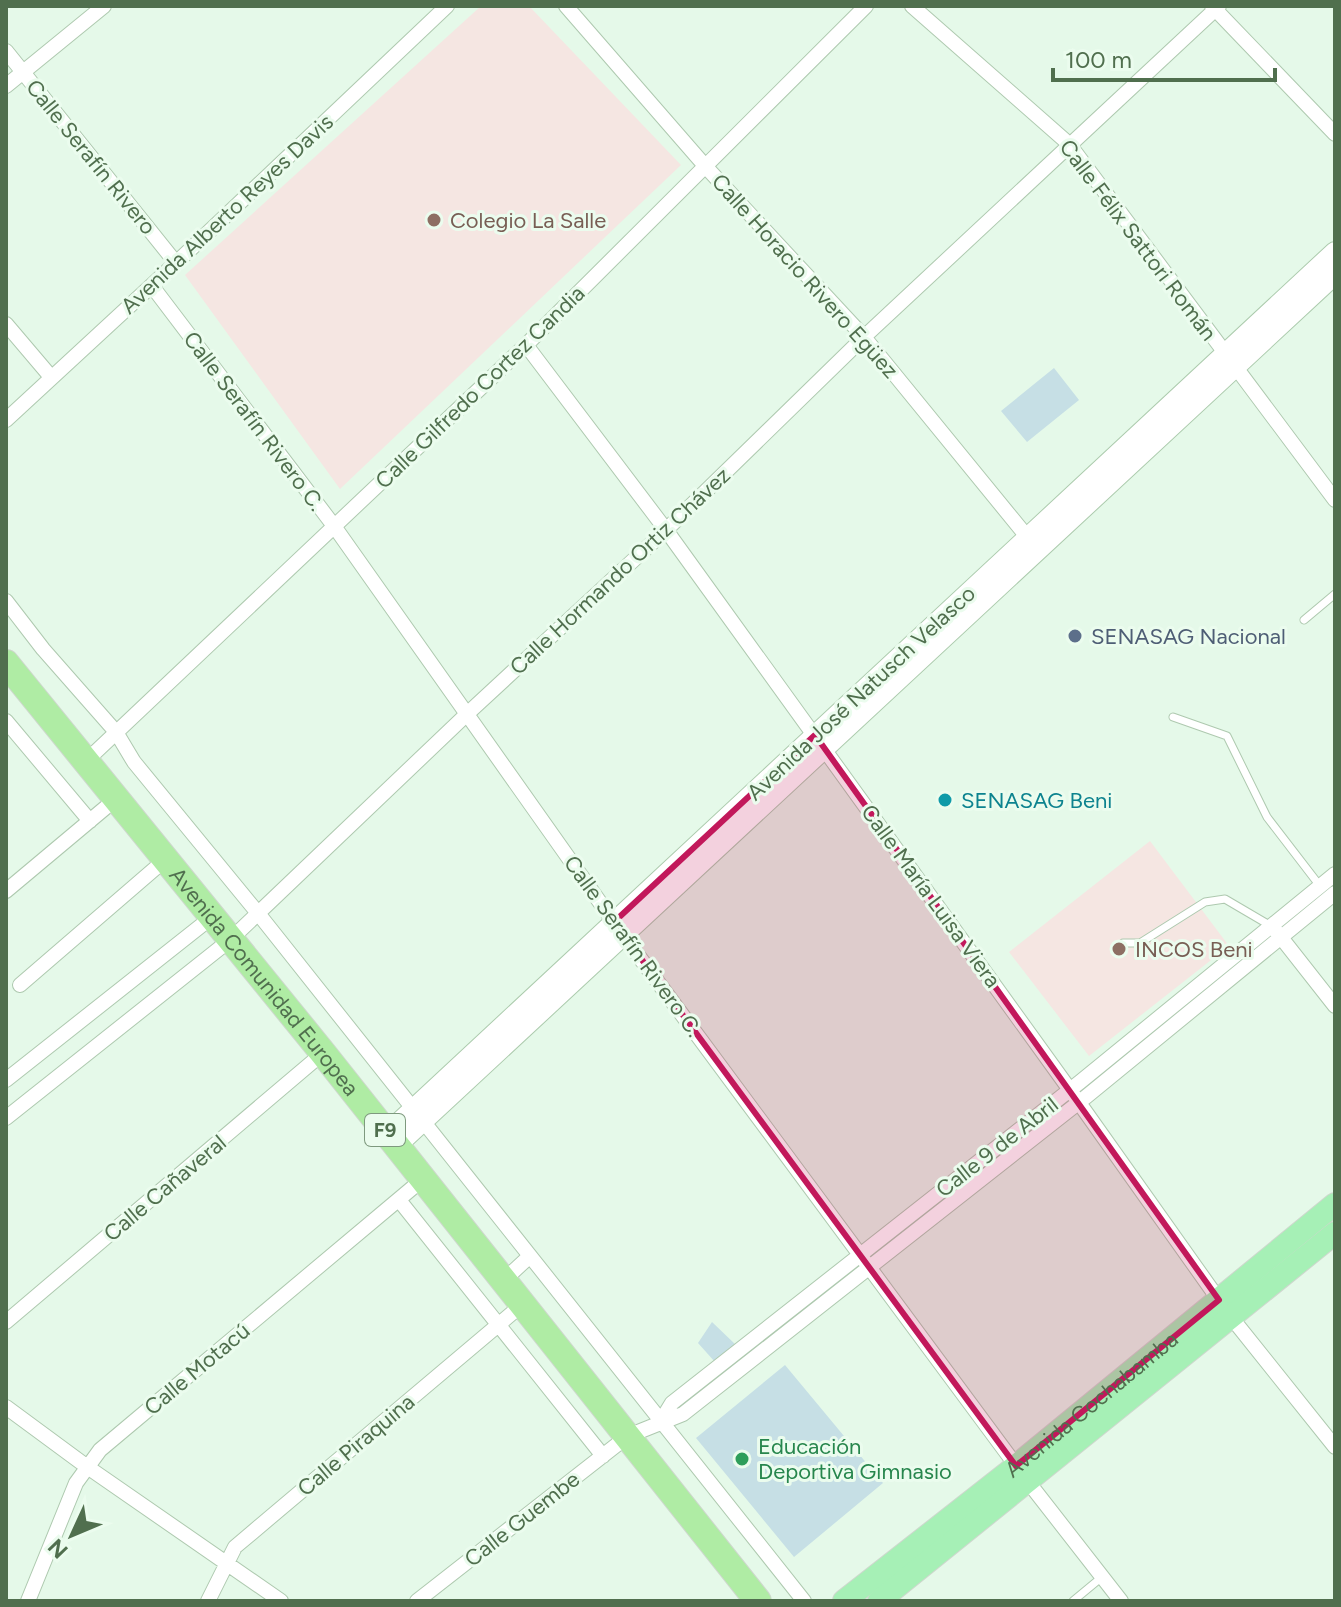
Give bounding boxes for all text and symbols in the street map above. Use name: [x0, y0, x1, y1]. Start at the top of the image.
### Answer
scale bar: [1053, 32, 1275, 82]
text: 100 m: [1065, 45, 1132, 74]
street label: Calle Serafín Rivero: [20, 74, 162, 240]
street label: Avenida Alberto Reyes Davis: [115, 108, 339, 320]
street label: Calle Félix Sattori Román: [1054, 134, 1222, 346]
street label: Calle Horacio Rivero Egüez: [706, 168, 904, 384]
place label: Colegio La Salle: [450, 207, 606, 234]
marker: Colegio La Salle: [425, 211, 443, 229]
street label: Calle Gilfredo Cortez Candia: [370, 280, 590, 494]
street label: Calle Serafín Rivero C.: [178, 326, 330, 516]
street label: Calle Hormando Ortiz Chávez: [504, 462, 736, 680]
street label: Avenida José Natusch Velasco: [741, 580, 981, 806]
place label: SENASAG Nacional: [1091, 623, 1286, 650]
marker: SENASAG Nacional: [1066, 627, 1084, 645]
place label: SENASAG Beni: [961, 787, 1112, 814]
marker: SENASAG Beni: [936, 791, 954, 809]
street label: Calle María Luisa Viera: [855, 799, 1007, 993]
street label: Calle Serafín Rivero C.: [558, 850, 708, 1042]
street label: Avenida Comunidad Europea: [164, 862, 365, 1101]
place label: INCOS Beni: [1135, 936, 1253, 963]
marker: INCOS Beni: [1110, 940, 1128, 958]
street label: Calle 9 de Abril: [931, 1091, 1063, 1203]
road number: F9: [365, 1114, 405, 1146]
street label: Calle Cañaveral: [98, 1129, 232, 1247]
street label: Calle Motacú: [139, 1317, 255, 1421]
street label: Avenida Cochabamba: [999, 1325, 1183, 1483]
street label: Calle Piraquina: [292, 1388, 420, 1502]
place label: Educación Deportiva Gimnasio: [758, 1433, 952, 1485]
marker: Educación Deportiva Gimnasio: [733, 1450, 751, 1468]
street label: Calle Guembe: [459, 1466, 585, 1572]
north arrow: [32, 1495, 112, 1575]
text: N: [42, 1533, 74, 1564]

